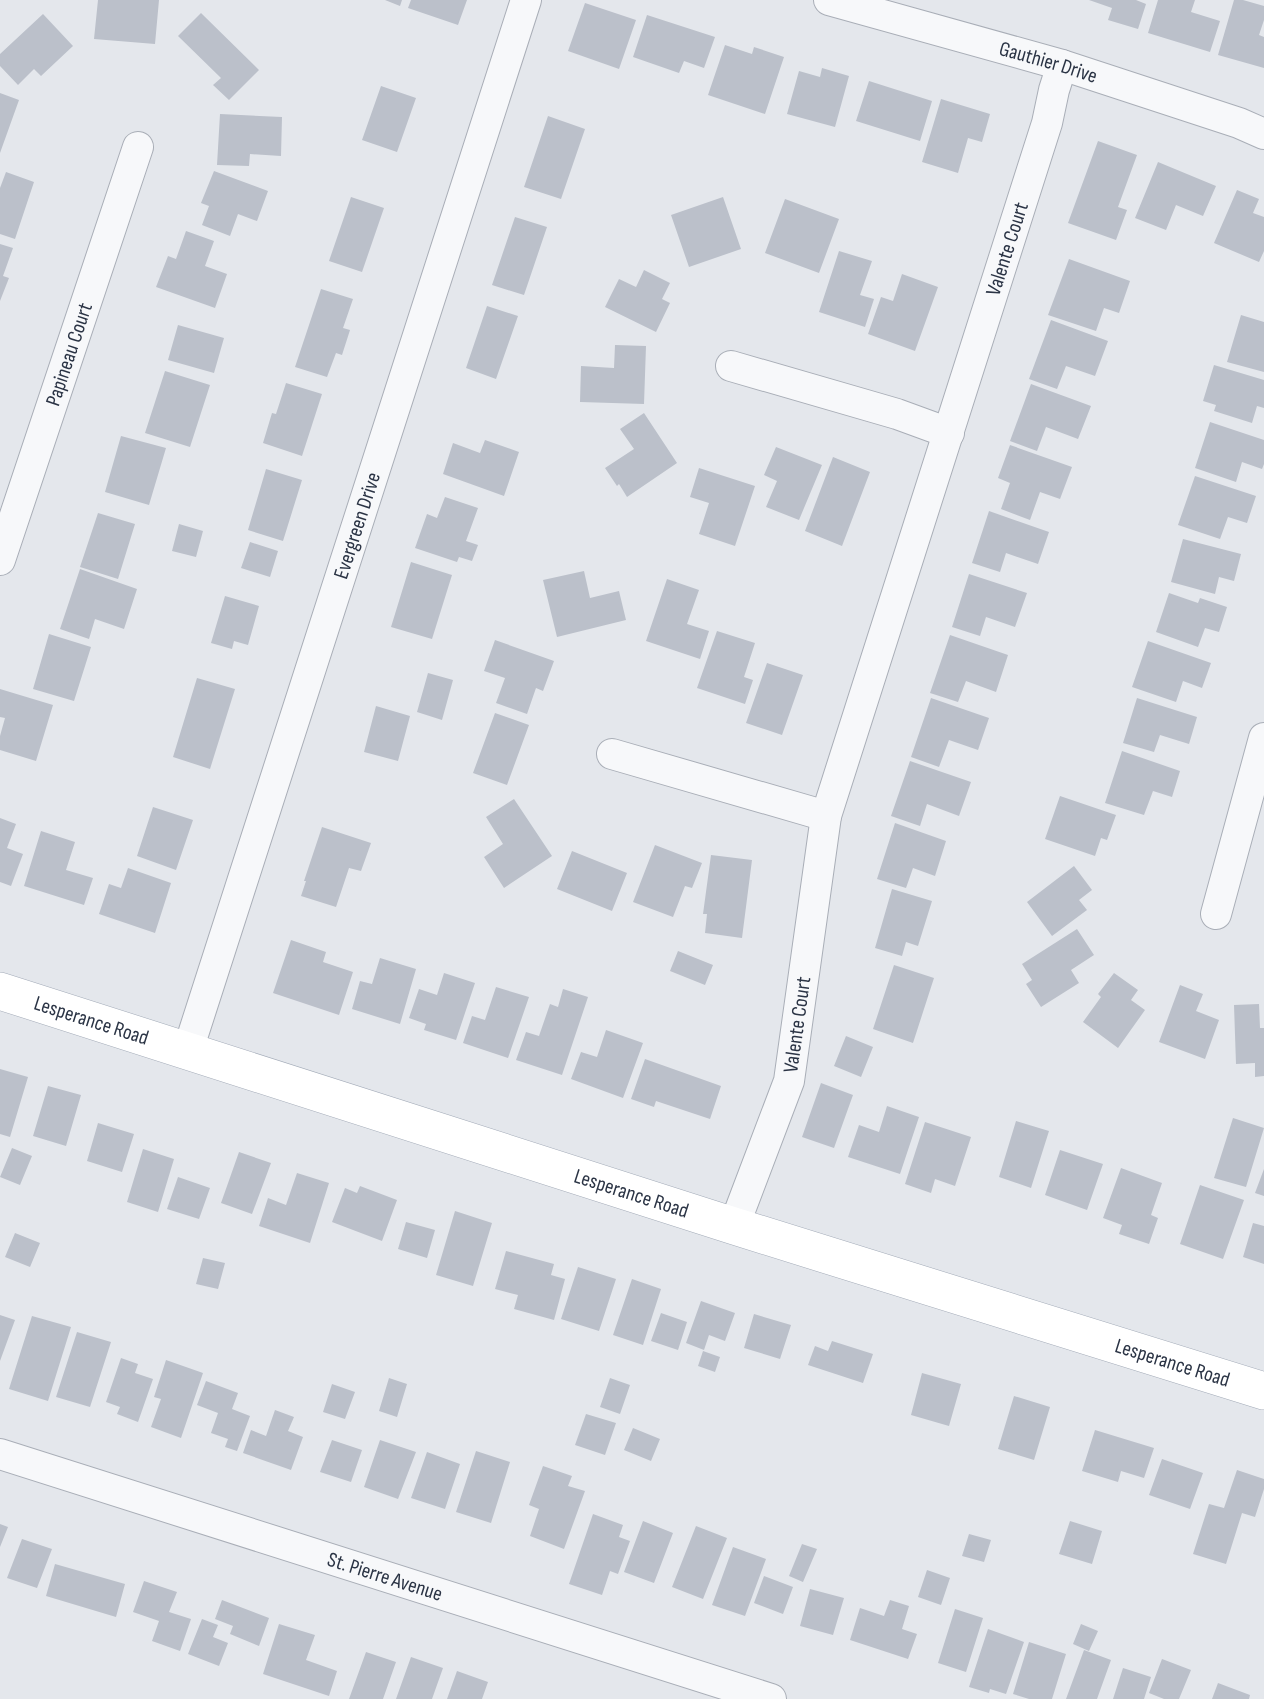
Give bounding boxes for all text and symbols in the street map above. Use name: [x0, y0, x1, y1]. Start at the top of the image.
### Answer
street label: Gauthier Drive: [996, 36, 1101, 89]
street label: Valente Court: [981, 199, 1034, 299]
street label: Papineau Court: [40, 300, 98, 409]
street label: Evergreen Drive: [328, 469, 386, 582]
street label: Valente Court: [778, 975, 816, 1074]
street label: Lesperance Road: [31, 991, 152, 1051]
street label: Lesperance Road: [571, 1164, 692, 1224]
street label: Lesperance Road: [1112, 1333, 1233, 1393]
street label: St. Pierre Avenue: [324, 1547, 445, 1607]

